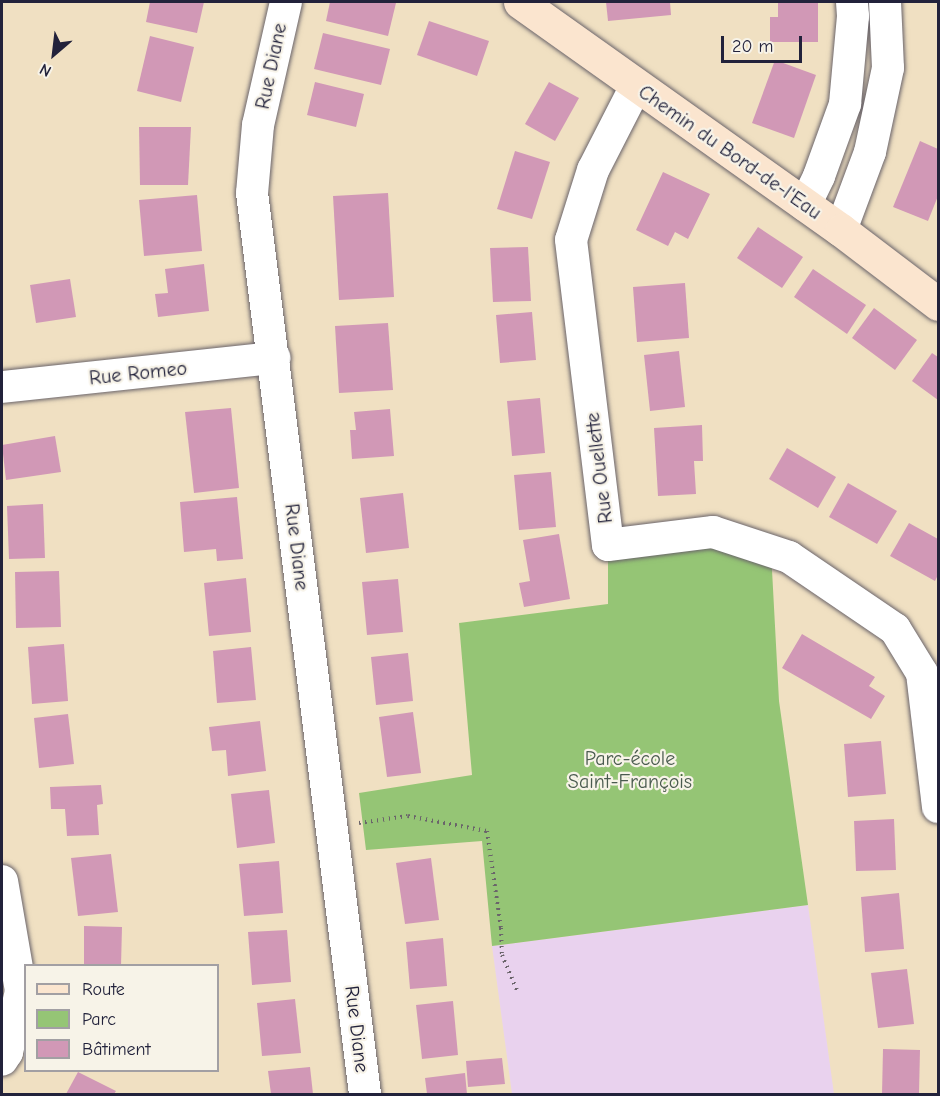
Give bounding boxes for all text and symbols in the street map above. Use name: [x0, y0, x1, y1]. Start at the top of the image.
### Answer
street label: Rue Diane: [250, 21, 292, 111]
north arrow: [24, 24, 84, 84]
scale bar: [724, 24, 805, 62]
text: 20 m: [732, 36, 773, 57]
text: N: [37, 59, 54, 80]
street label: Chemin du Bord-de-l'Eau: [634, 80, 826, 224]
street label: Rue Romeo: [88, 356, 188, 390]
street label: Rue Ouellette: [580, 411, 618, 525]
street label: Rue Diane: [280, 502, 314, 592]
park label: Parc-école Saint-François: [568, 747, 692, 794]
legend: [24, 964, 219, 1072]
text: Route: [82, 979, 125, 1000]
street label: Rue Diane: [340, 984, 374, 1074]
text: Parc: [82, 1009, 116, 1030]
text: Bâtiment: [82, 1039, 151, 1060]

